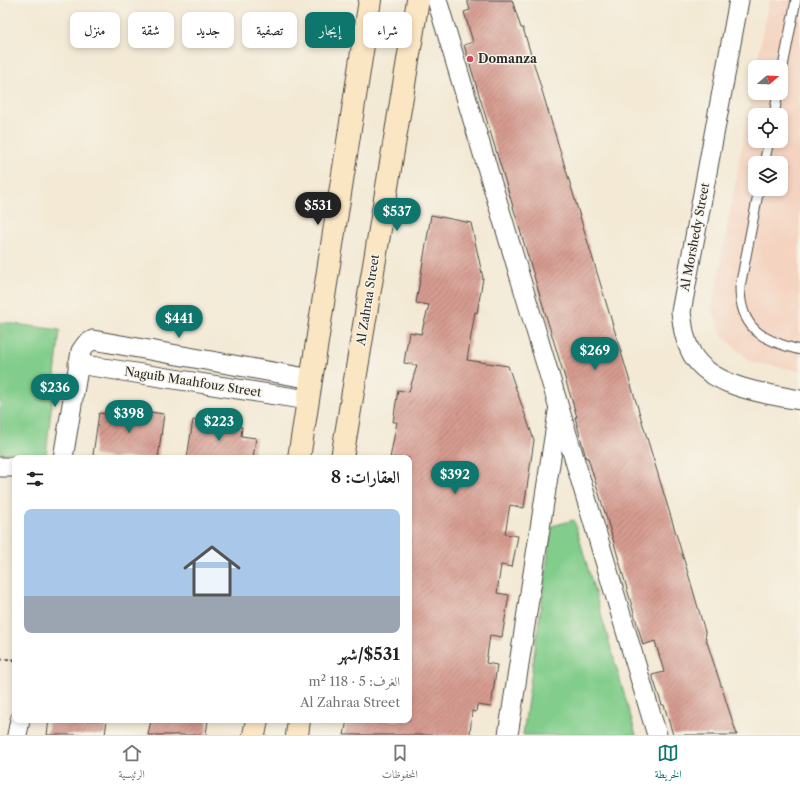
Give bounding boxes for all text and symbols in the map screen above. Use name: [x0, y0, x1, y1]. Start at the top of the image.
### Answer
chip: منزل: [70, 12, 120, 48]
chip: شقة: [128, 12, 174, 48]
chip: جديد: [182, 12, 234, 48]
chip: تصفية: [242, 12, 297, 48]
chip: إيجار: [305, 12, 355, 48]
chip: شراء: [363, 12, 412, 48]
place label: Domanza: [478, 51, 538, 66]
marker: Domanza: [465, 54, 475, 64]
north arrow: [748, 60, 788, 100]
map controls: [748, 60, 788, 196]
button: locate: [748, 108, 788, 148]
button: layers: [748, 156, 788, 196]
street label: Al Morshedy Street: [676, 181, 713, 293]
pin: $531: [294, 192, 342, 226]
text: $531: [304, 197, 332, 213]
pin: $537: [373, 198, 421, 232]
text: $537: [383, 203, 411, 219]
street label: Al Zahraa Street: [353, 252, 382, 348]
pin: $441: [155, 305, 203, 339]
text: $441: [165, 310, 193, 326]
pin: $269: [571, 337, 619, 371]
text: $269: [580, 342, 610, 358]
street label: Naguib Maahfouz Street: [124, 363, 263, 400]
pin: $236: [31, 374, 79, 408]
text: $236: [40, 379, 70, 395]
pin: $398: [105, 400, 153, 434]
text: $398: [114, 405, 144, 421]
pin: $223: [195, 408, 243, 442]
text: $223: [204, 413, 234, 429]
pin: $392: [431, 461, 479, 495]
text: $392: [440, 466, 470, 482]
text: العقارات: 8: [331, 467, 400, 487]
icon: filters: [24, 468, 46, 490]
icon: home: [176, 535, 248, 607]
text: $531/شهر: [338, 644, 400, 664]
text: الغرف: 5 · 118 m²: [309, 673, 400, 689]
text: Al Zahraa Street: [300, 694, 400, 710]
tab: الرئيسية: [118, 742, 145, 785]
tab: المحفوظات: [382, 742, 418, 785]
tab: الخريطة: [655, 742, 682, 785]

